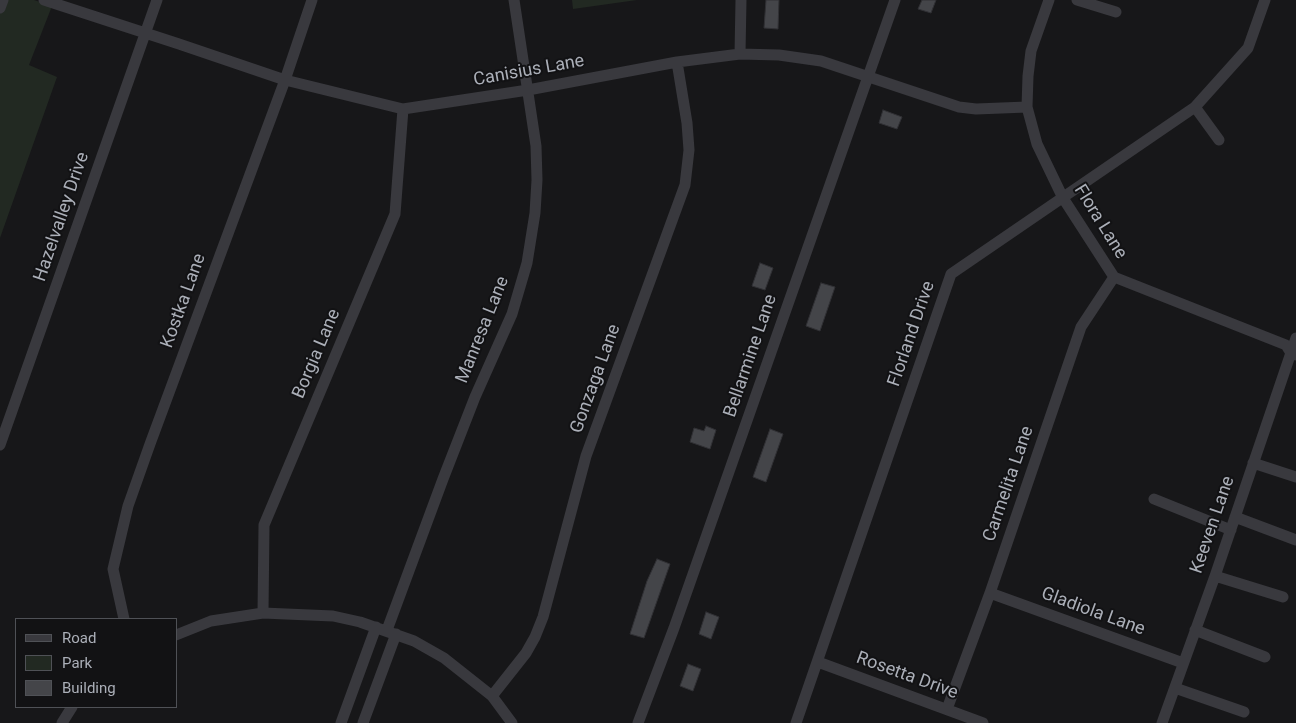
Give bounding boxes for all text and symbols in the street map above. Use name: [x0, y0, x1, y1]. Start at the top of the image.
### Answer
street label: Canisius Lane: [472, 51, 586, 91]
street label: Hazelvalley Drive: [30, 150, 94, 284]
street label: Flora Lane: [1069, 181, 1131, 263]
street label: Kostka Lane: [157, 251, 211, 351]
street label: Manresa Lane: [452, 273, 514, 387]
street label: Florland Drive: [884, 279, 940, 389]
street label: Bellarmine Lane: [720, 292, 782, 420]
street label: Borgia Lane: [288, 306, 346, 402]
street label: Gonzaga Lane: [566, 321, 626, 437]
street label: Carmelita Lane: [979, 423, 1039, 545]
street label: Keeven Lane: [1186, 473, 1240, 577]
street label: Gladiola Lane: [1038, 583, 1148, 641]
legend: [15, 618, 178, 708]
text: Road: [62, 629, 96, 647]
street label: Rosetta Drive: [853, 648, 961, 704]
text: Park: [62, 654, 92, 672]
text: Building: [62, 679, 116, 697]

